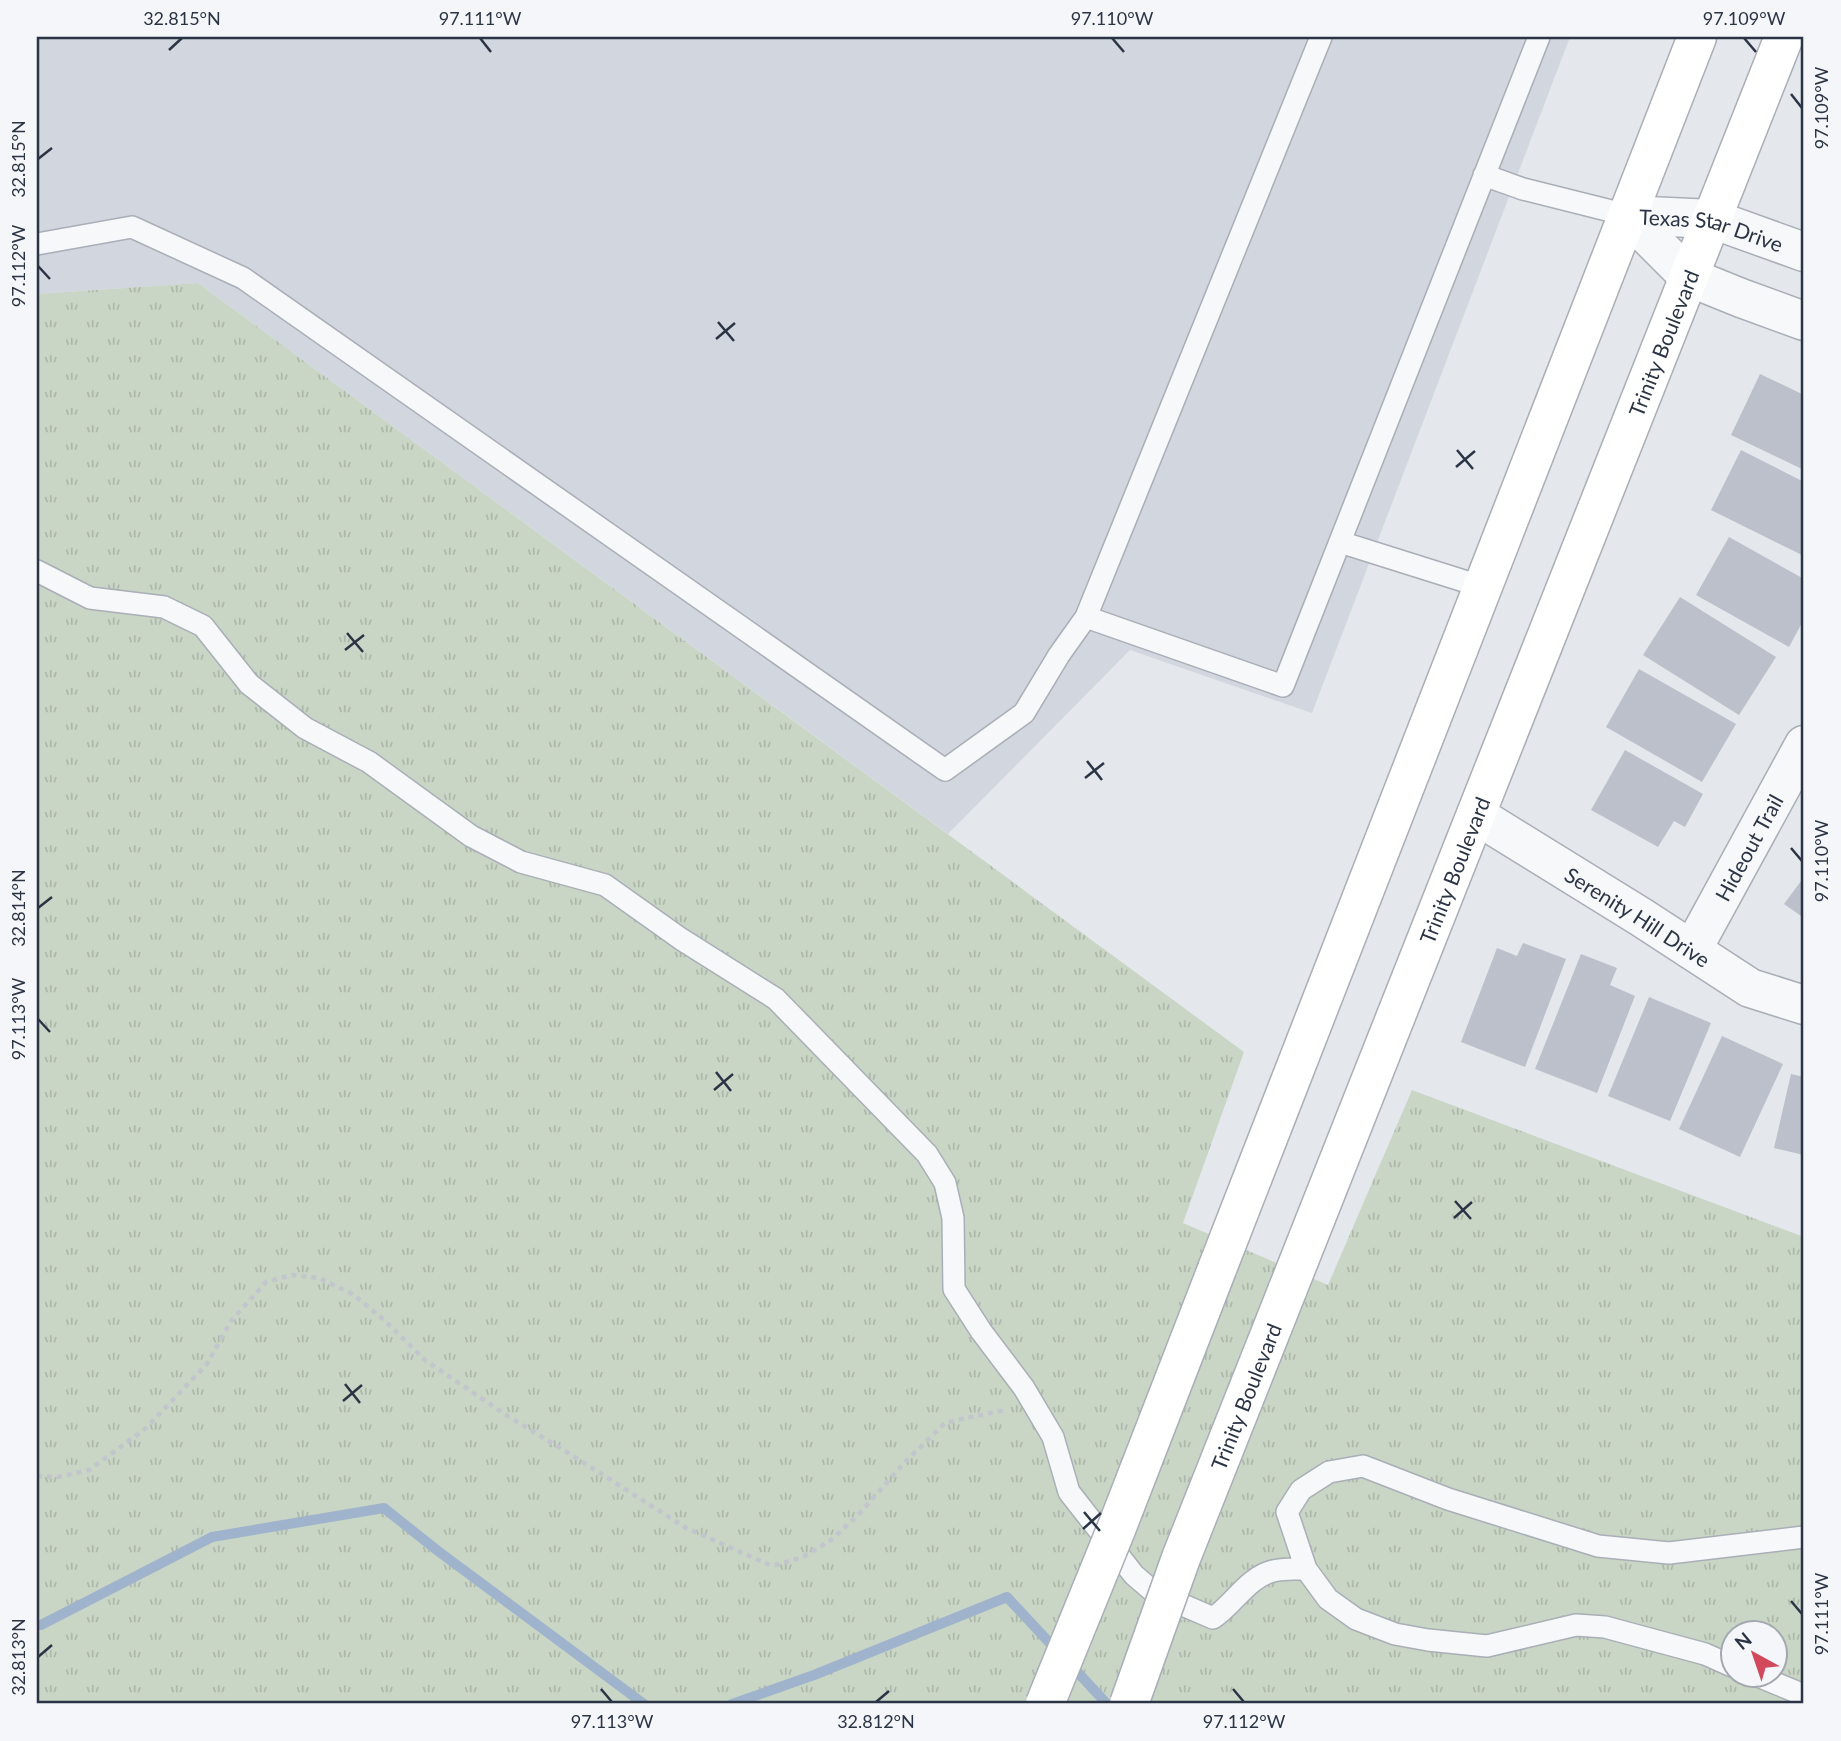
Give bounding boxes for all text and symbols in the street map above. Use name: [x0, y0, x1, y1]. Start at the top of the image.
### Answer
text: 32.815°N: [143, 7, 221, 29]
text: 97.111°W: [439, 7, 522, 29]
text: 97.110°W: [1071, 7, 1154, 29]
text: 97.109°W: [1703, 7, 1786, 29]
text: 97.109°W: [1810, 66, 1832, 149]
text: 32.815°N: [7, 120, 29, 198]
street label: Texas Star Drive: [1639, 203, 1787, 256]
text: 97.112°W: [7, 224, 29, 307]
street label: Trinity Boulevard: [1623, 266, 1703, 420]
street label: Hideout Trail: [1709, 790, 1787, 905]
street label: Trinity Boulevard: [1414, 793, 1494, 947]
text: 97.110°W: [1810, 819, 1832, 902]
street label: Serenity Hill Drive: [1561, 861, 1715, 971]
text: 32.814°N: [7, 869, 29, 947]
text: 97.113°W: [7, 977, 29, 1060]
street label: Trinity Boulevard: [1205, 1319, 1286, 1473]
text: 97.111°W: [1810, 1572, 1832, 1655]
text: 32.813°N: [7, 1618, 29, 1696]
north arrow: [1718, 1618, 1788, 1688]
text: N: [1730, 1627, 1756, 1654]
text: 97.113°W: [571, 1710, 654, 1732]
text: 32.812°N: [837, 1710, 915, 1732]
text: 97.112°W: [1203, 1710, 1286, 1732]

